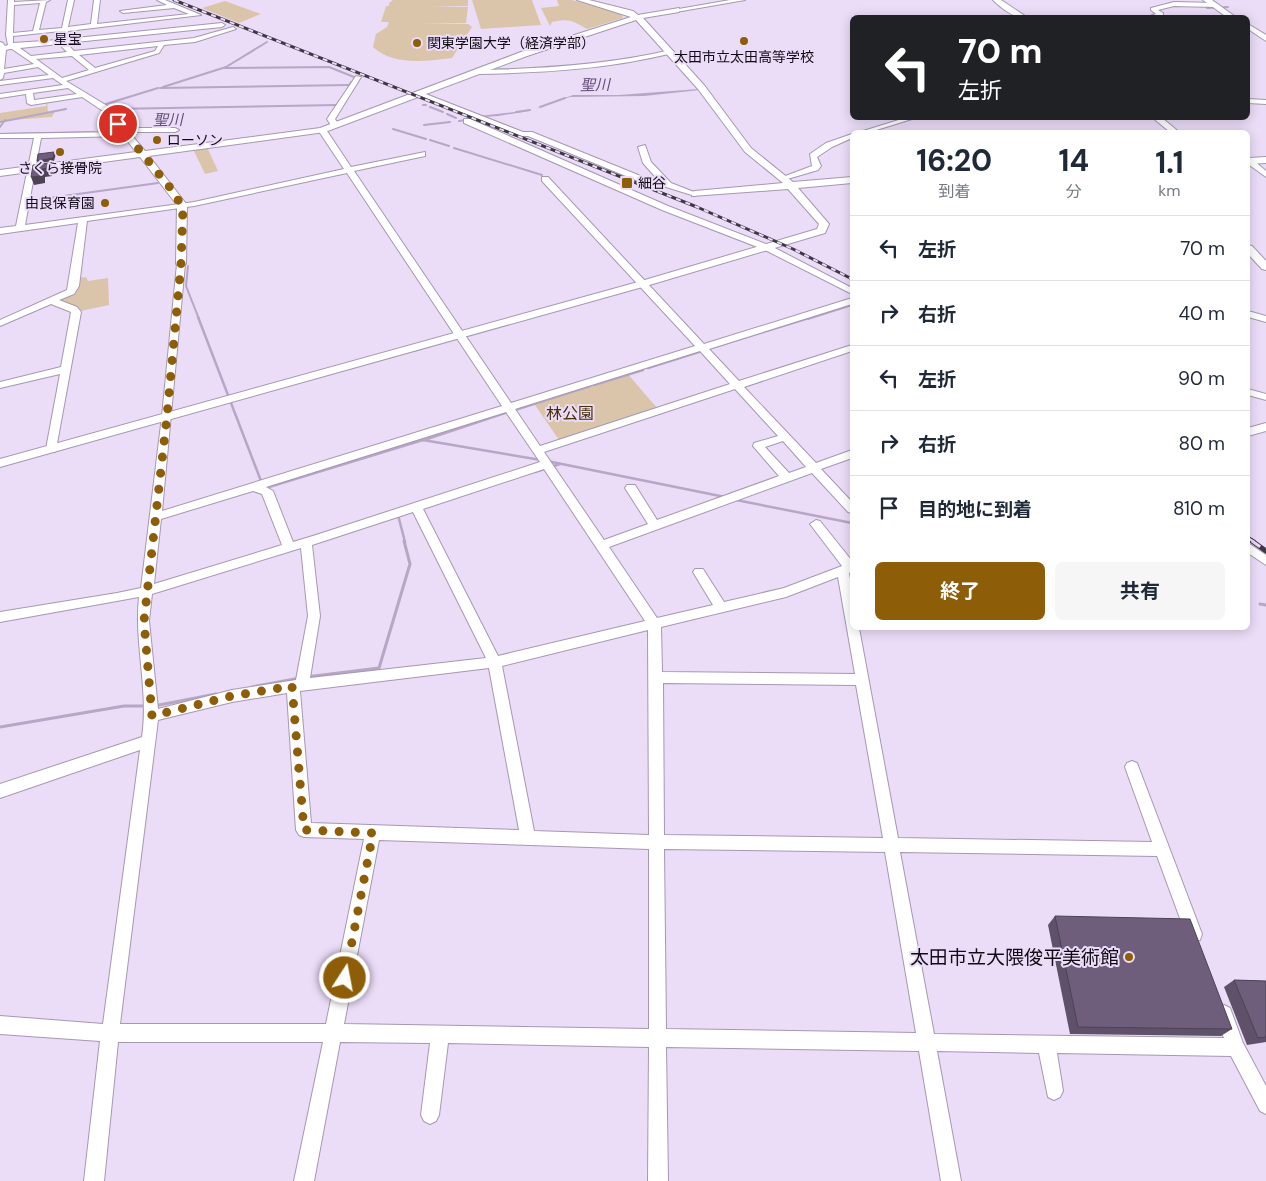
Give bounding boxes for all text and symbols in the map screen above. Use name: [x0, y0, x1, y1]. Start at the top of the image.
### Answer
text: 70 m: [958, 28, 1042, 74]
place label: 星宝: [54, 30, 82, 48]
marker: 星宝: [38, 33, 50, 45]
place label: 関東学園大学（経済学部）: [427, 34, 595, 52]
marker: 太田市立太田高等学校: [738, 35, 750, 47]
icon: left: [875, 35, 940, 100]
marker: 関東学園大学（経済学部）: [411, 37, 423, 49]
place label: 太田市立太田高等学校: [674, 48, 814, 66]
water label: 聖川: [580, 75, 612, 95]
text: 左折: [958, 76, 1002, 105]
pin: [97, 103, 139, 145]
icon: arrive: [104, 110, 132, 138]
water label: 聖川: [153, 110, 185, 130]
place label: ローソン: [167, 131, 223, 149]
marker: ローソン: [151, 134, 163, 146]
text: 16:20: [916, 141, 992, 180]
text: 14: [1059, 141, 1089, 180]
text: 1.1: [1155, 143, 1184, 182]
marker: さくら接骨院: [54, 146, 66, 158]
place label: さくら接骨院: [18, 159, 102, 177]
place label: 細谷: [638, 174, 666, 192]
marker: 細谷: [620, 176, 634, 190]
text: km: [1158, 180, 1181, 201]
text: 到着: [938, 181, 970, 202]
text: 分: [1066, 181, 1082, 202]
place label: 由良保育園: [25, 194, 95, 212]
marker: 由良保育園: [99, 197, 111, 209]
icon: left: [875, 234, 903, 262]
text: 70 m: [1180, 236, 1225, 261]
text: 左折: [918, 237, 956, 262]
icon: right: [875, 299, 903, 327]
text: 40 m: [1178, 301, 1225, 326]
text: 右折: [918, 302, 956, 327]
icon: left: [875, 364, 903, 392]
text: 90 m: [1178, 366, 1225, 391]
text: 左折: [918, 367, 956, 392]
park label: 林公園: [546, 403, 594, 424]
icon: right: [875, 429, 903, 457]
text: 80 m: [1178, 431, 1225, 456]
text: 右折: [918, 432, 956, 457]
icon: arrive: [875, 494, 903, 522]
text: 810 m: [1173, 496, 1225, 521]
text: 目的地に到着: [918, 497, 1032, 522]
button: 終了: [875, 562, 1045, 620]
button: 共有: [1055, 562, 1225, 620]
place label: 太田市立大隈俊平美術館: [910, 945, 1119, 970]
position arrow: [318, 951, 370, 1003]
marker: 太田市立大隈俊平美術館: [1123, 951, 1135, 963]

